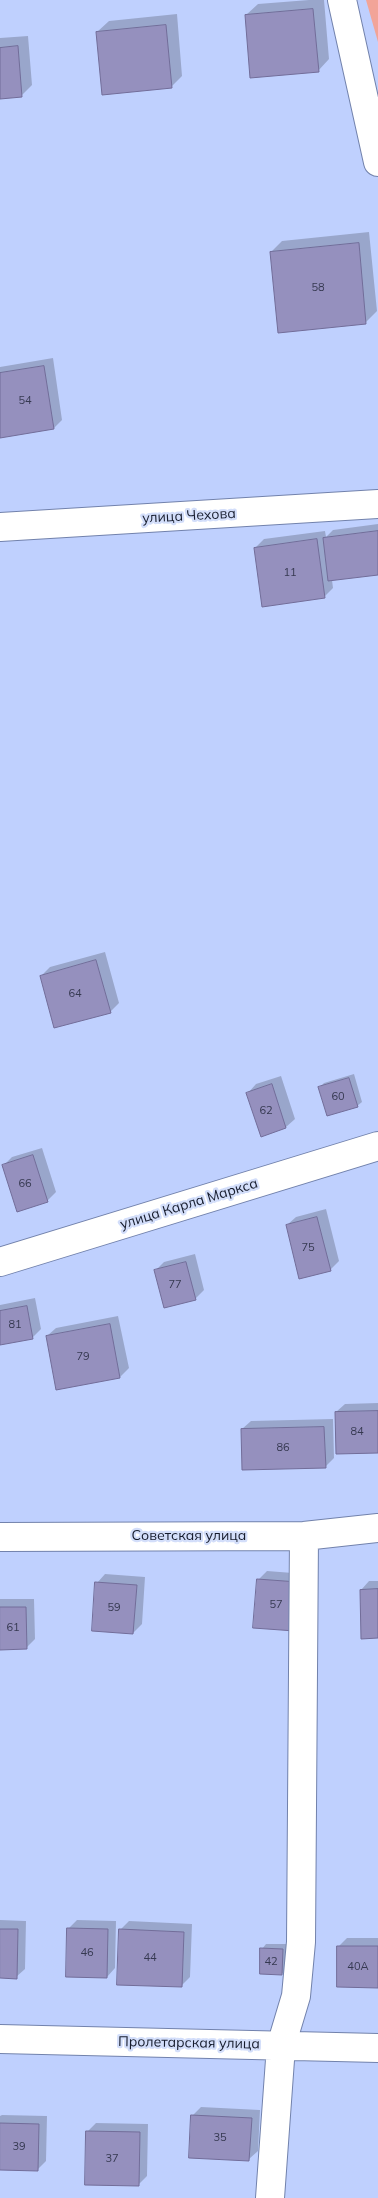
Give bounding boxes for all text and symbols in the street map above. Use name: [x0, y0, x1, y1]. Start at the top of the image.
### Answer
house number: 58: [311, 281, 325, 295]
house number: 54: [18, 394, 32, 408]
street label: улица Чехова: [142, 505, 236, 527]
house number: 11: [283, 566, 297, 580]
house number: 64: [68, 987, 82, 1001]
house number: 60: [331, 1090, 345, 1104]
house number: 62: [259, 1104, 273, 1118]
street label: улица Карла Маркса: [118, 1175, 260, 1233]
house number: 66: [18, 1177, 32, 1191]
house number: 75: [301, 1241, 315, 1255]
house number: 77: [168, 1278, 182, 1292]
house number: 81: [8, 1318, 22, 1332]
house number: 79: [76, 1350, 90, 1364]
house number: 84: [350, 1425, 364, 1439]
house number: 86: [276, 1441, 290, 1455]
street label: Советская улица: [132, 1528, 246, 1544]
house number: 57: [269, 1598, 283, 1612]
house number: 59: [107, 1601, 121, 1615]
house number: 61: [6, 1621, 20, 1635]
house number: 46: [80, 1946, 94, 1960]
house number: 44: [143, 1951, 157, 1965]
house number: 42: [264, 1955, 278, 1969]
house number: 40А: [347, 1960, 369, 1974]
street label: Пролетарская улица: [118, 2033, 260, 2053]
house number: 35: [213, 2131, 227, 2145]
house number: 39: [12, 2140, 26, 2154]
house number: 37: [105, 2152, 119, 2166]

